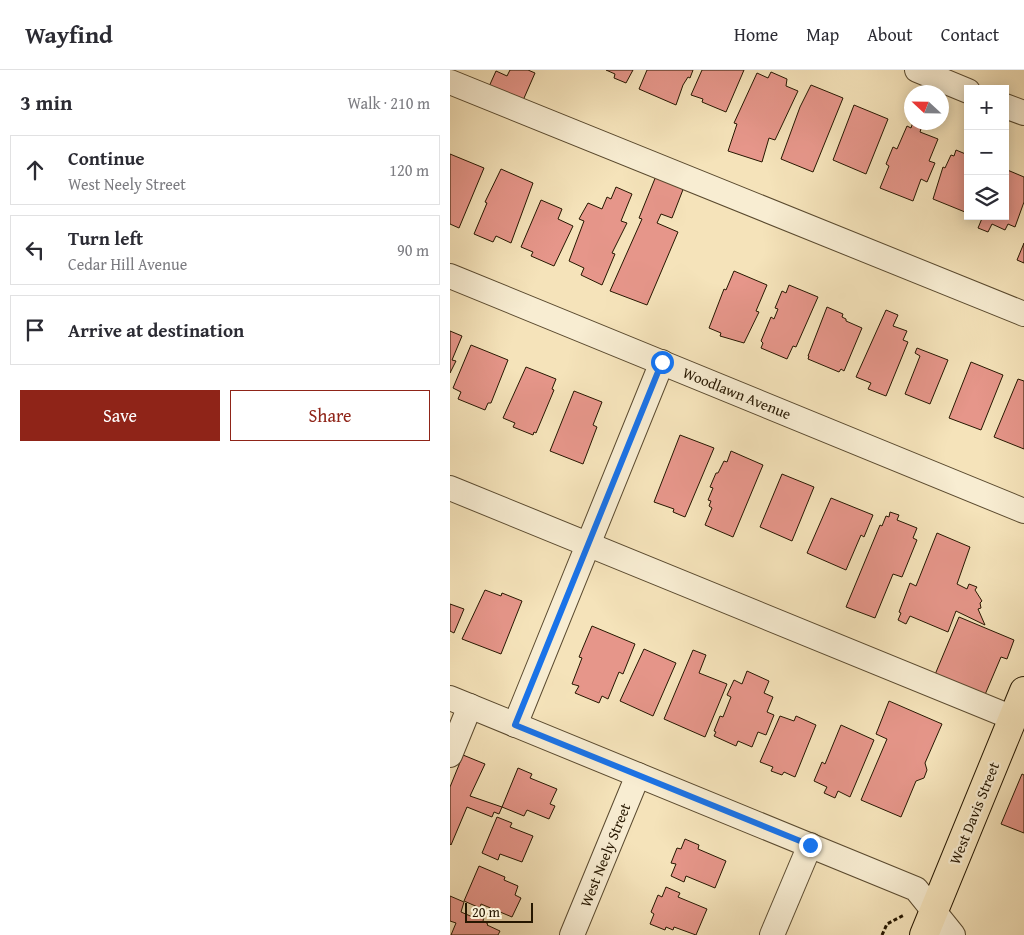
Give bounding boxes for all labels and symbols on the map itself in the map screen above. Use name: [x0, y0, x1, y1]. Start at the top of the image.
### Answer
north arrow: [904, 85, 949, 130]
route start: [651, 351, 674, 374]
street label: Woodlawn Avenue: [680, 362, 794, 424]
street label: West Davis Street: [944, 758, 1004, 867]
street label: West Neely Street: [575, 799, 636, 910]
route end: [799, 834, 822, 857]
scale bar: [465, 900, 532, 923]

